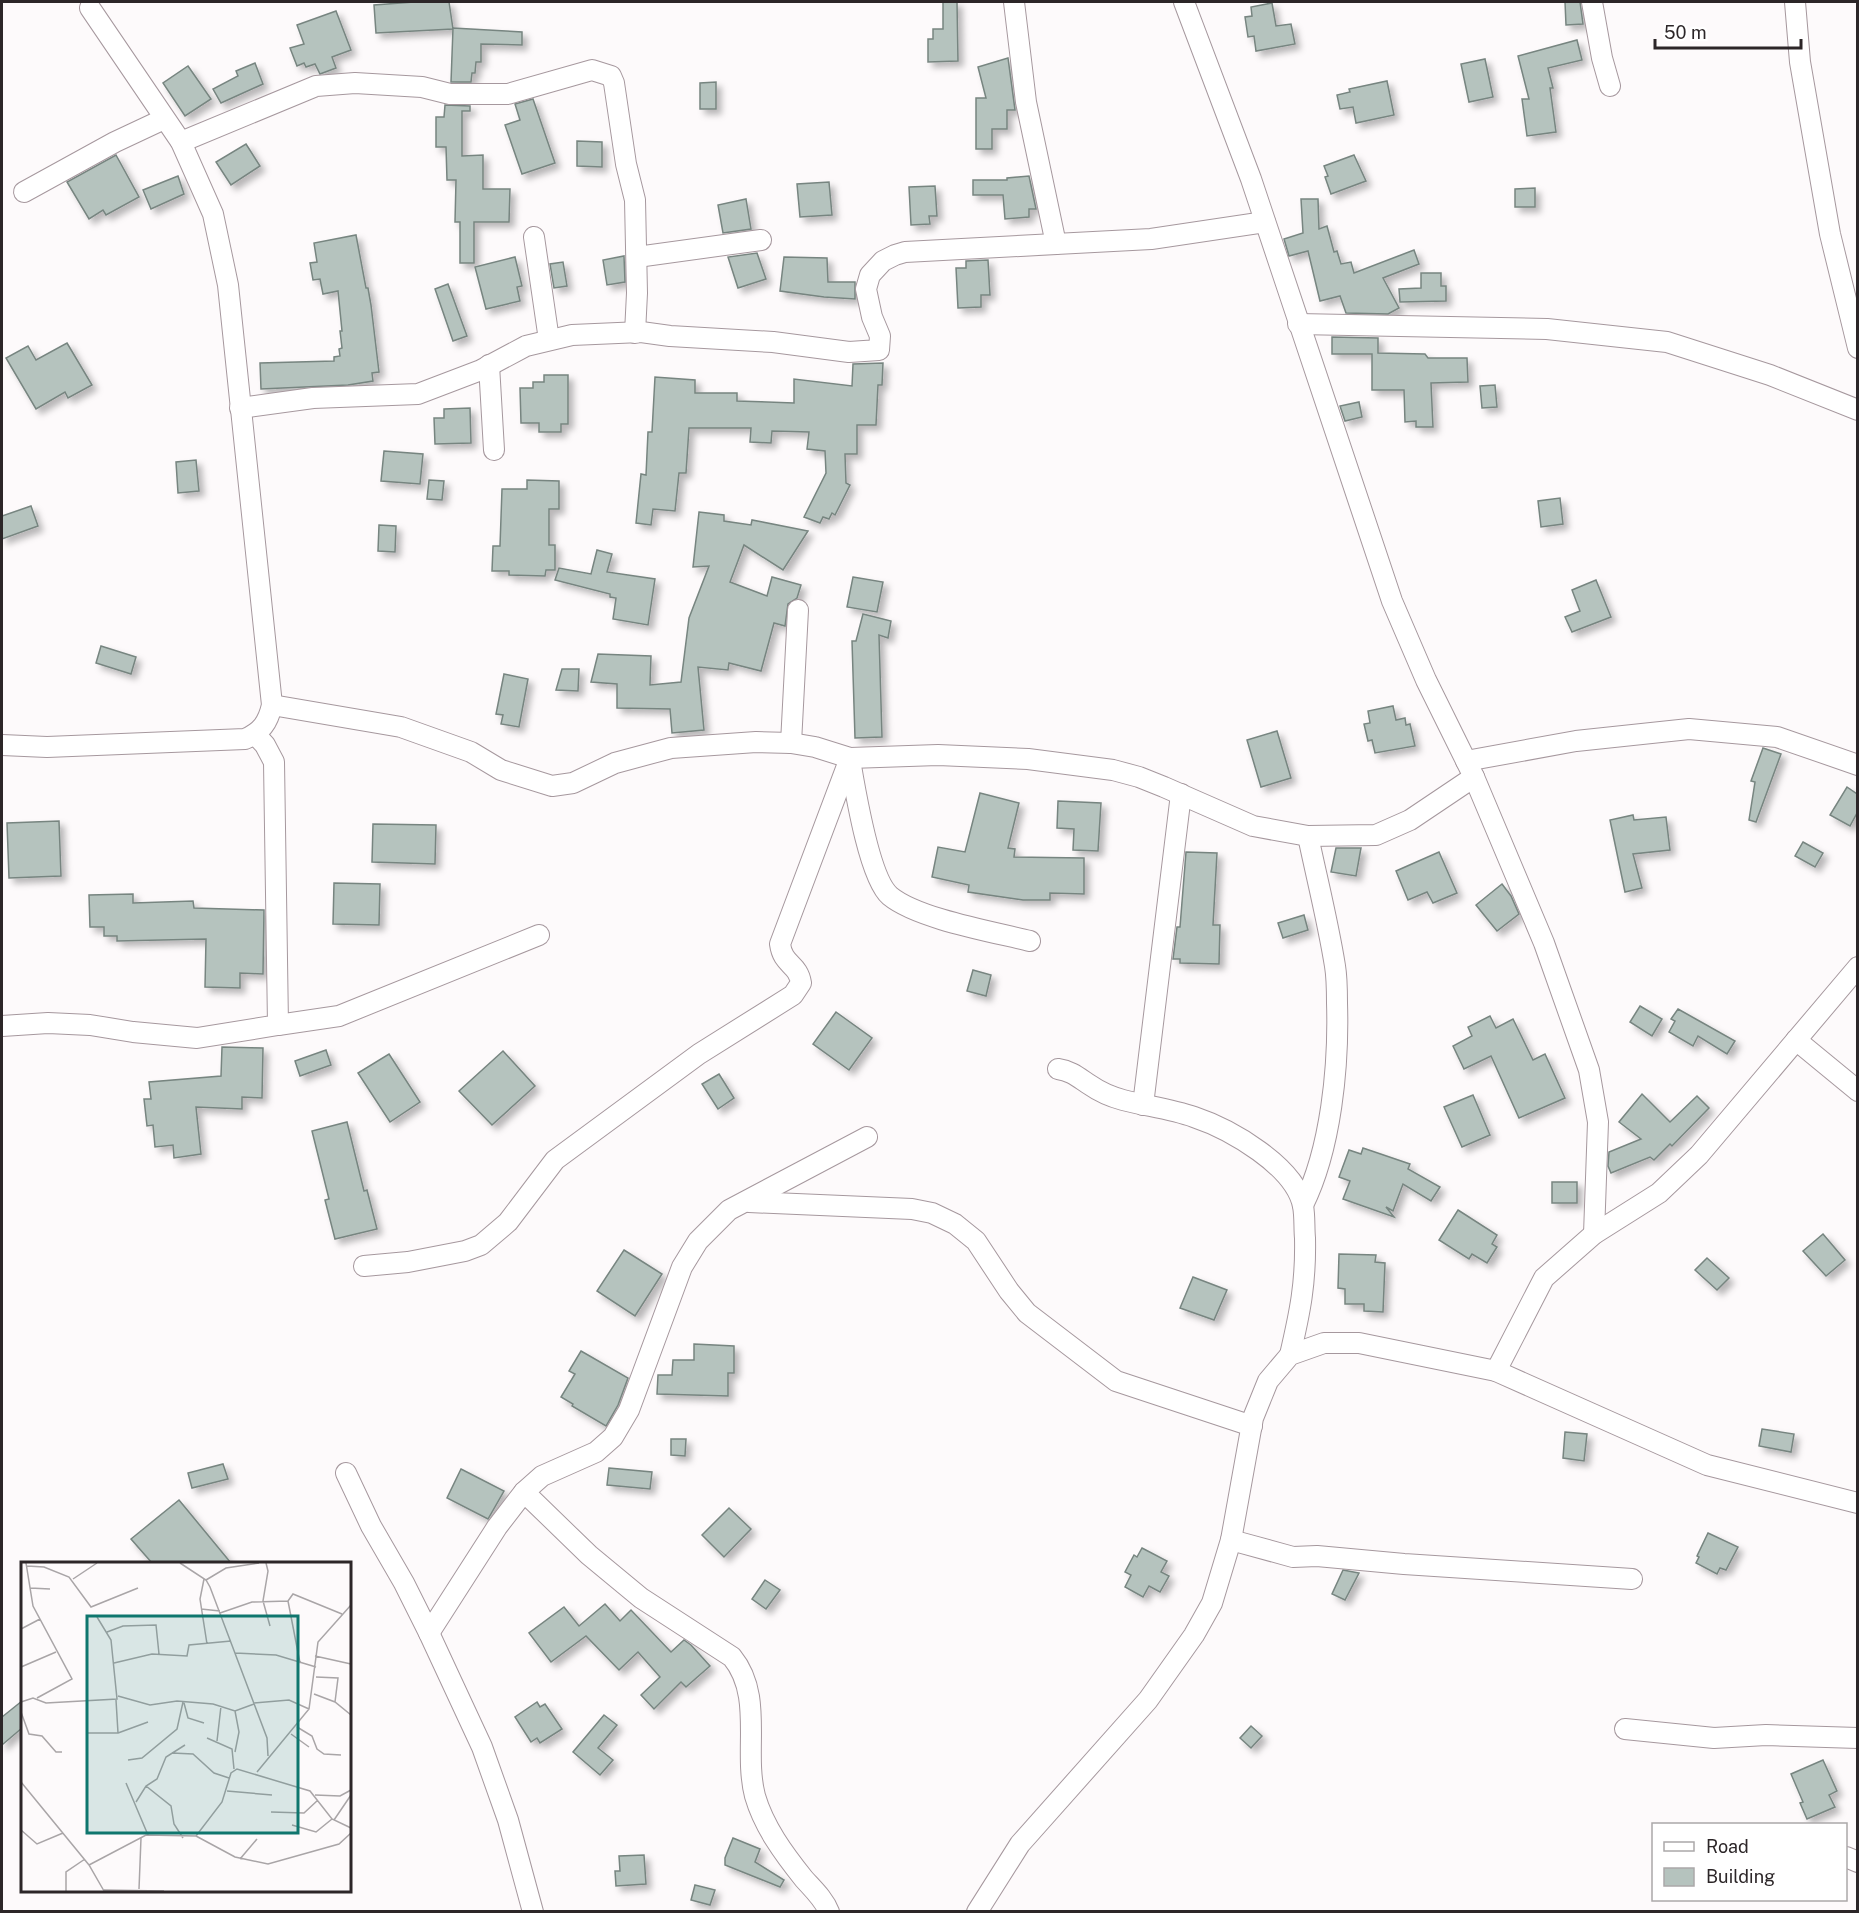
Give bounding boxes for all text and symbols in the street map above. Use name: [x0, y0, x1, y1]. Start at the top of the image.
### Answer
scale bar: [1655, 12, 1800, 50]
text: 50 m: [1664, 22, 1707, 43]
inset map: [21, 1562, 351, 1892]
legend: [1652, 1823, 1847, 1901]
text: Road: [1706, 1836, 1749, 1857]
text: Building: [1706, 1866, 1775, 1887]

